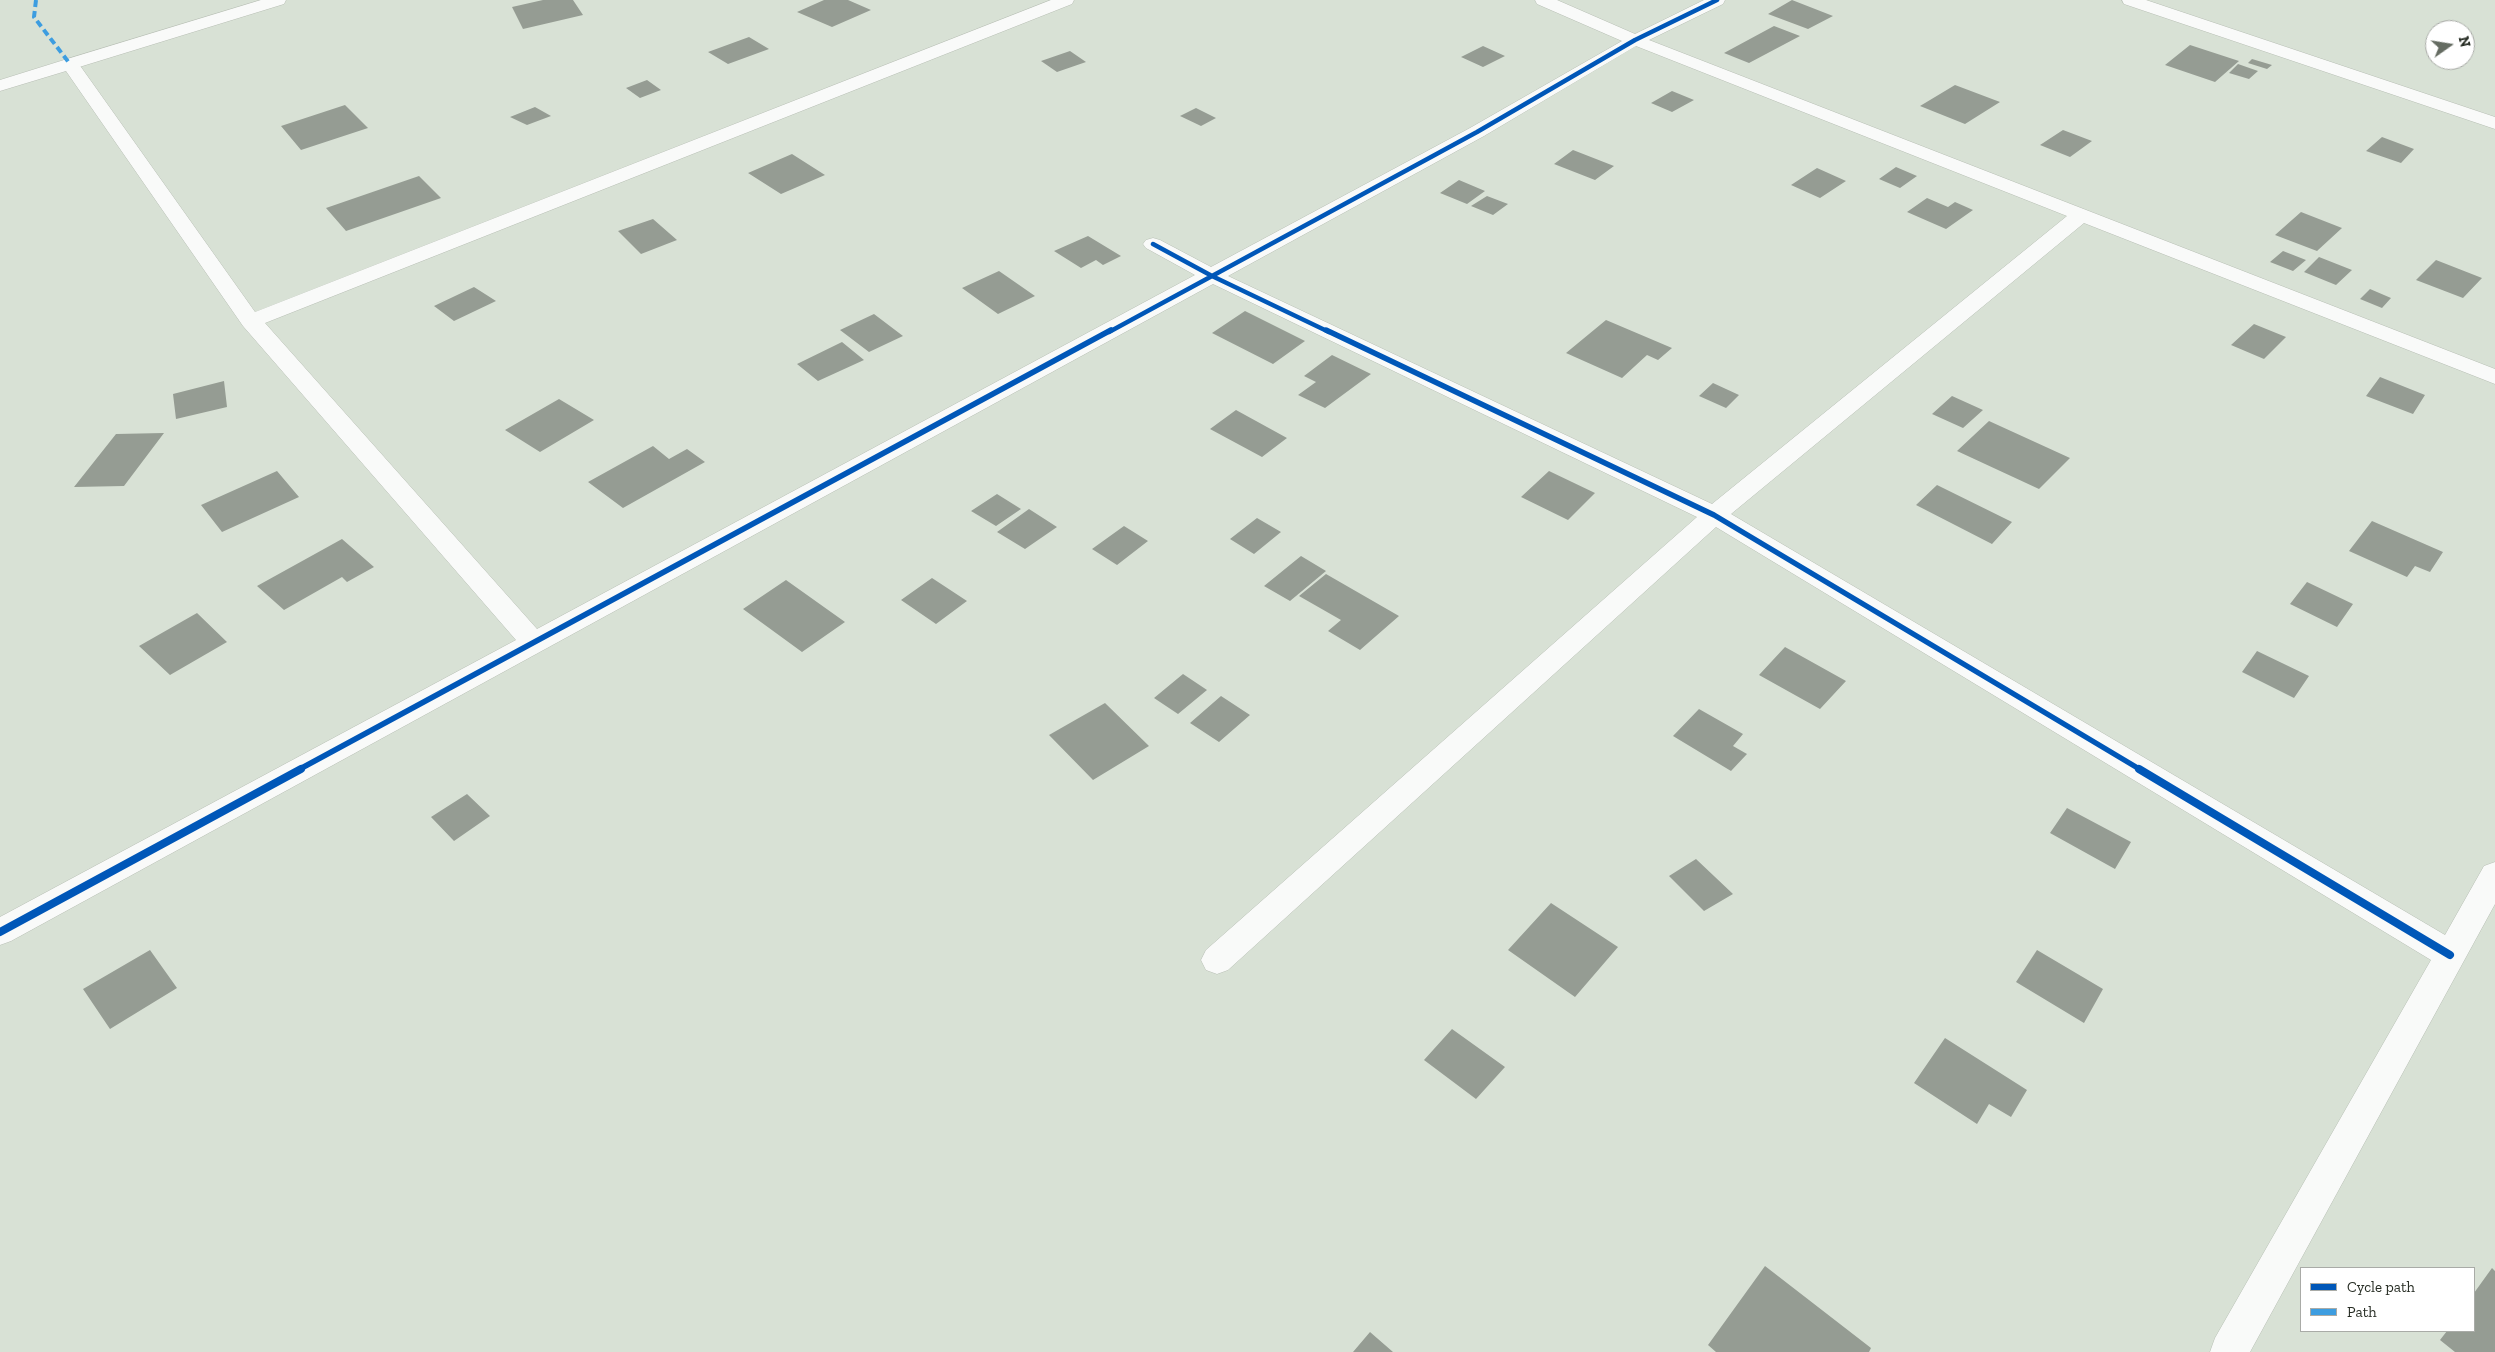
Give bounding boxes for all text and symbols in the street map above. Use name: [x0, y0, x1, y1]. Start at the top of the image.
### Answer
north arrow: [2425, 20, 2475, 70]
text: N: [2455, 35, 2474, 49]
legend: [2300, 1267, 2475, 1332]
text: Cycle path: [2347, 1278, 2415, 1296]
text: Path: [2347, 1303, 2377, 1321]

